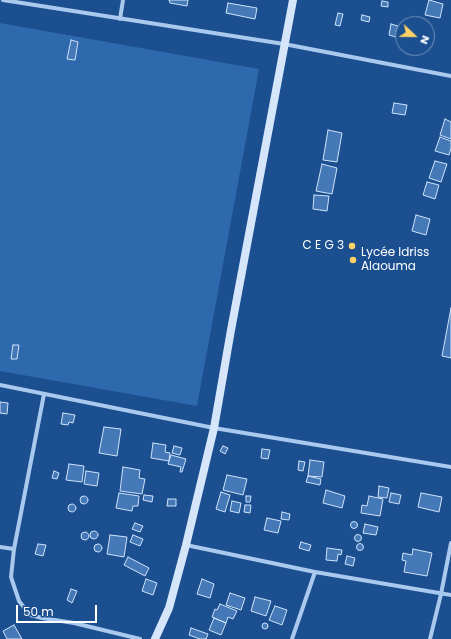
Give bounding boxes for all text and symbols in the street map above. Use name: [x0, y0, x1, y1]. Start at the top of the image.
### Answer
north arrow: [395, 16, 435, 56]
text: N: [416, 33, 434, 47]
place label: C E G 3: [303, 239, 344, 253]
marker: C E G 3: [347, 241, 357, 251]
place label: Lycée Idriss Alaouma: [361, 246, 429, 274]
marker: Lycée Idriss Alaouma: [348, 255, 358, 265]
scale bar: [18, 597, 99, 623]
text: 50 m: [23, 603, 54, 620]

